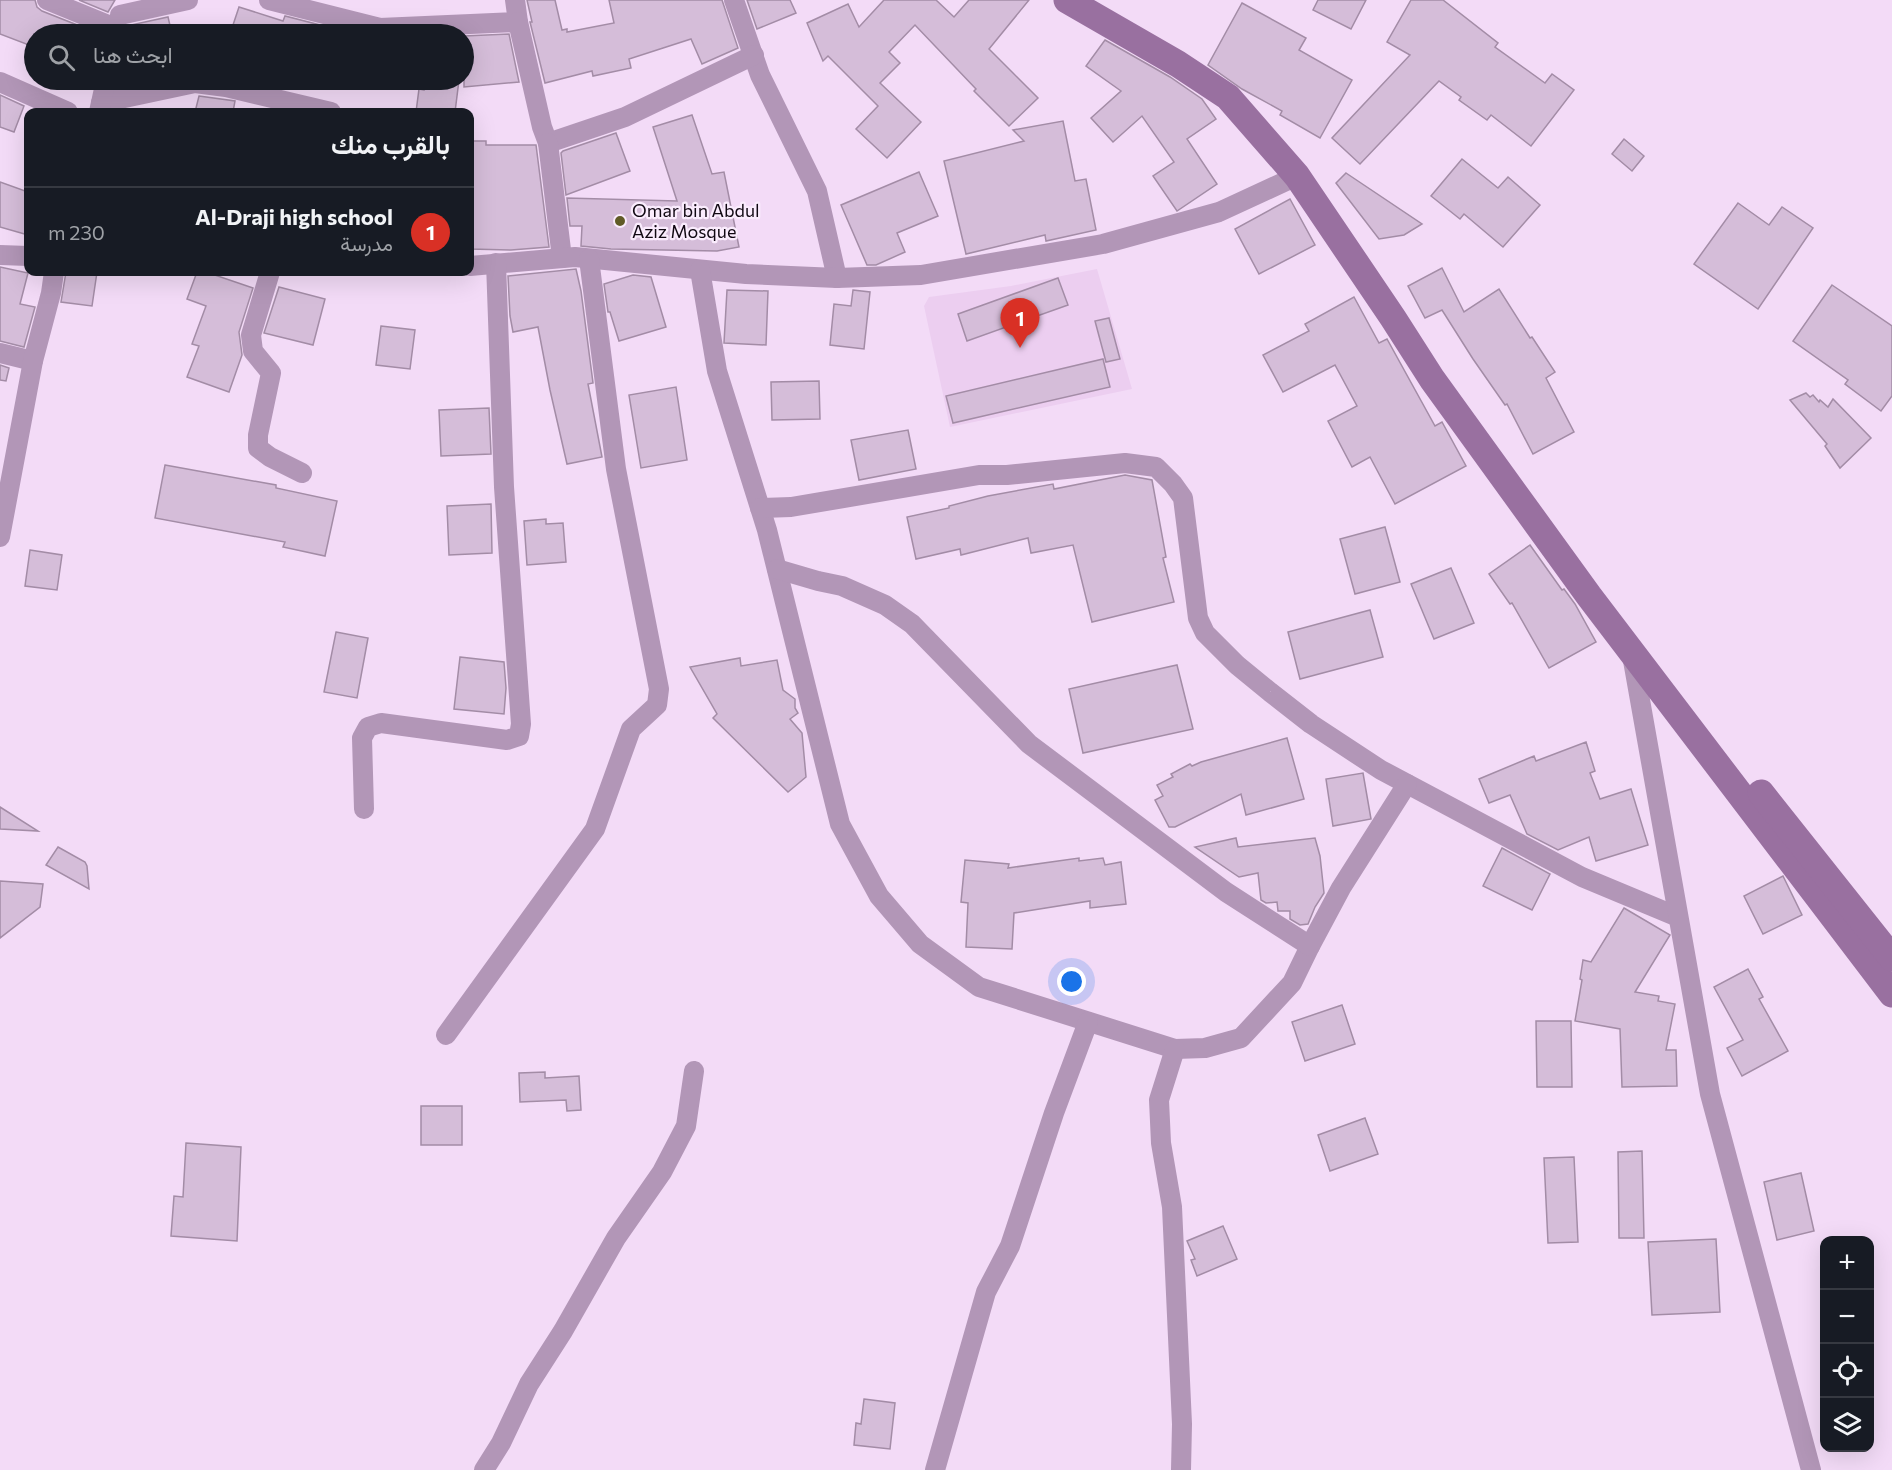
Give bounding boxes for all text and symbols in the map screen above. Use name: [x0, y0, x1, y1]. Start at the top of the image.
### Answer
search box: [24, 24, 474, 90]
icon: search: [45, 41, 78, 74]
text: ابحث هنا: [93, 41, 173, 68]
text: بالقرب منك: [331, 128, 450, 159]
place label: Omar bin Abdul Aziz Mosque: [632, 199, 760, 242]
text: Al-Draji high school: [195, 203, 393, 230]
marker: Omar bin Abdul Aziz Mosque: [613, 214, 627, 228]
text: 230 m: [48, 220, 105, 244]
text: 1: [426, 220, 435, 244]
text: مدرسة: [340, 231, 393, 255]
pin: 1: [1000, 298, 1040, 348]
your location: [1057, 967, 1086, 996]
map controls: [1820, 1236, 1874, 1452]
button: +: [1820, 1236, 1874, 1290]
button: −: [1820, 1290, 1874, 1344]
button: locate: [1820, 1344, 1874, 1398]
button: layers: [1820, 1398, 1874, 1452]

